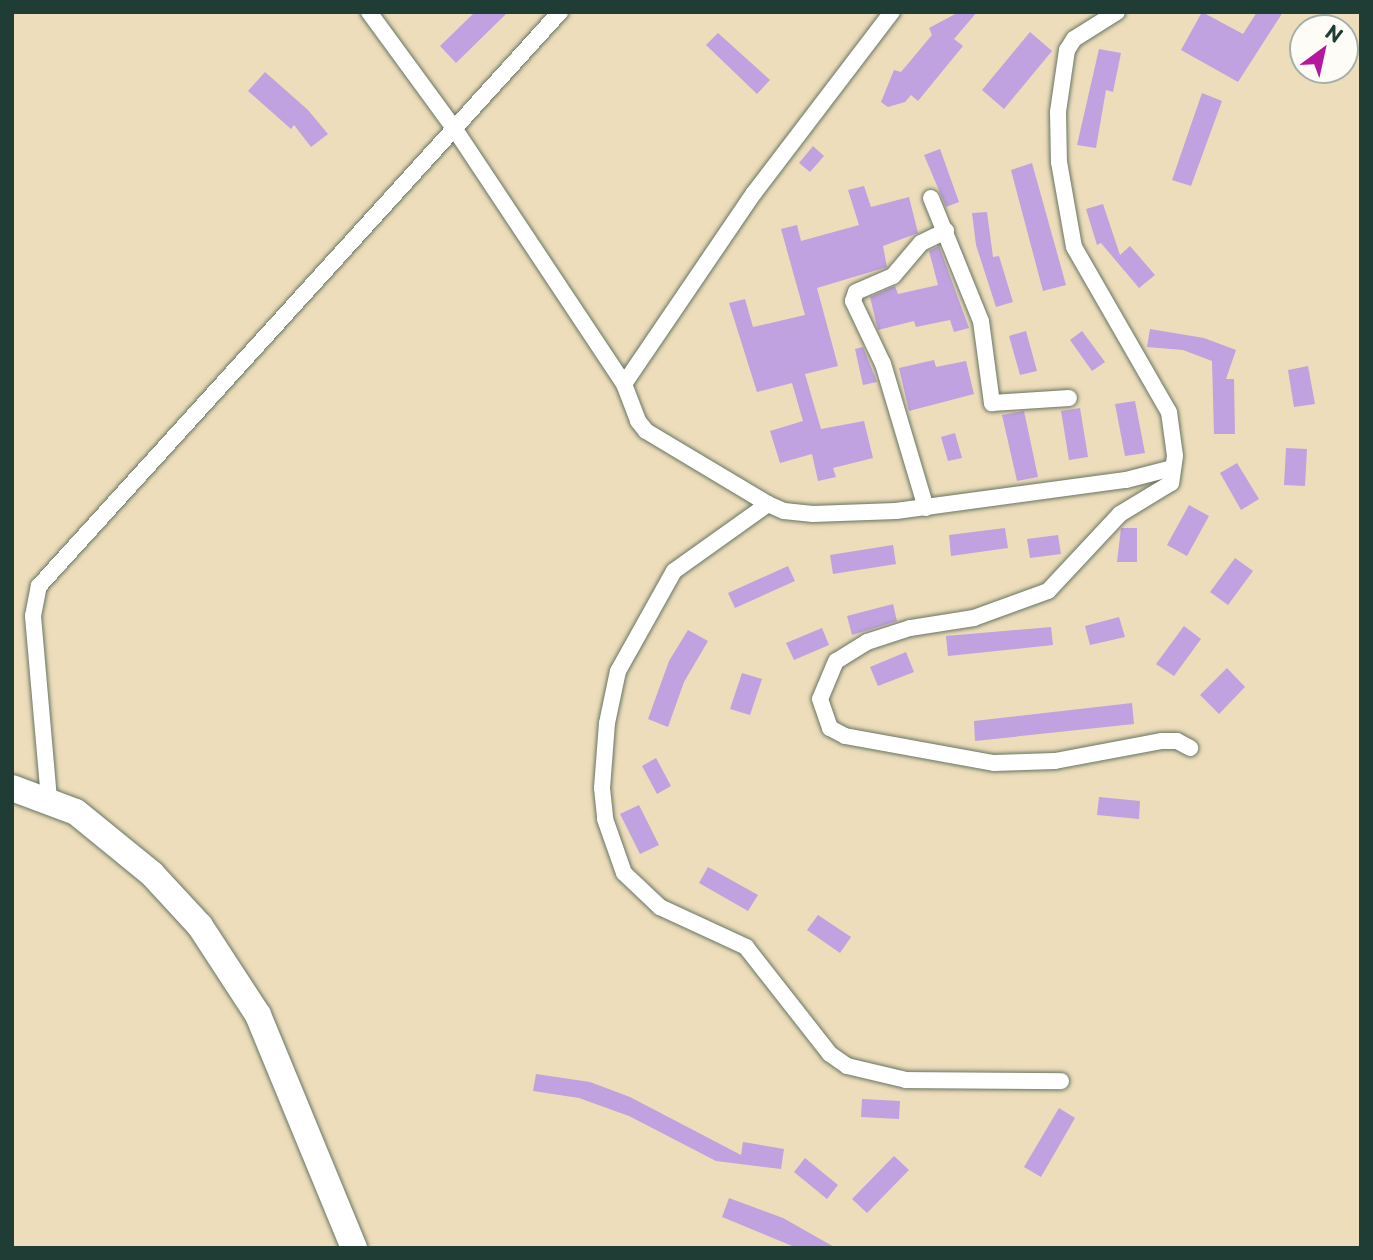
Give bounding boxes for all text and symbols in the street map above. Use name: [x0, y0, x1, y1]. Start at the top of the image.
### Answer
north arrow: [1289, 14, 1359, 84]
text: N: [1320, 17, 1348, 49]

